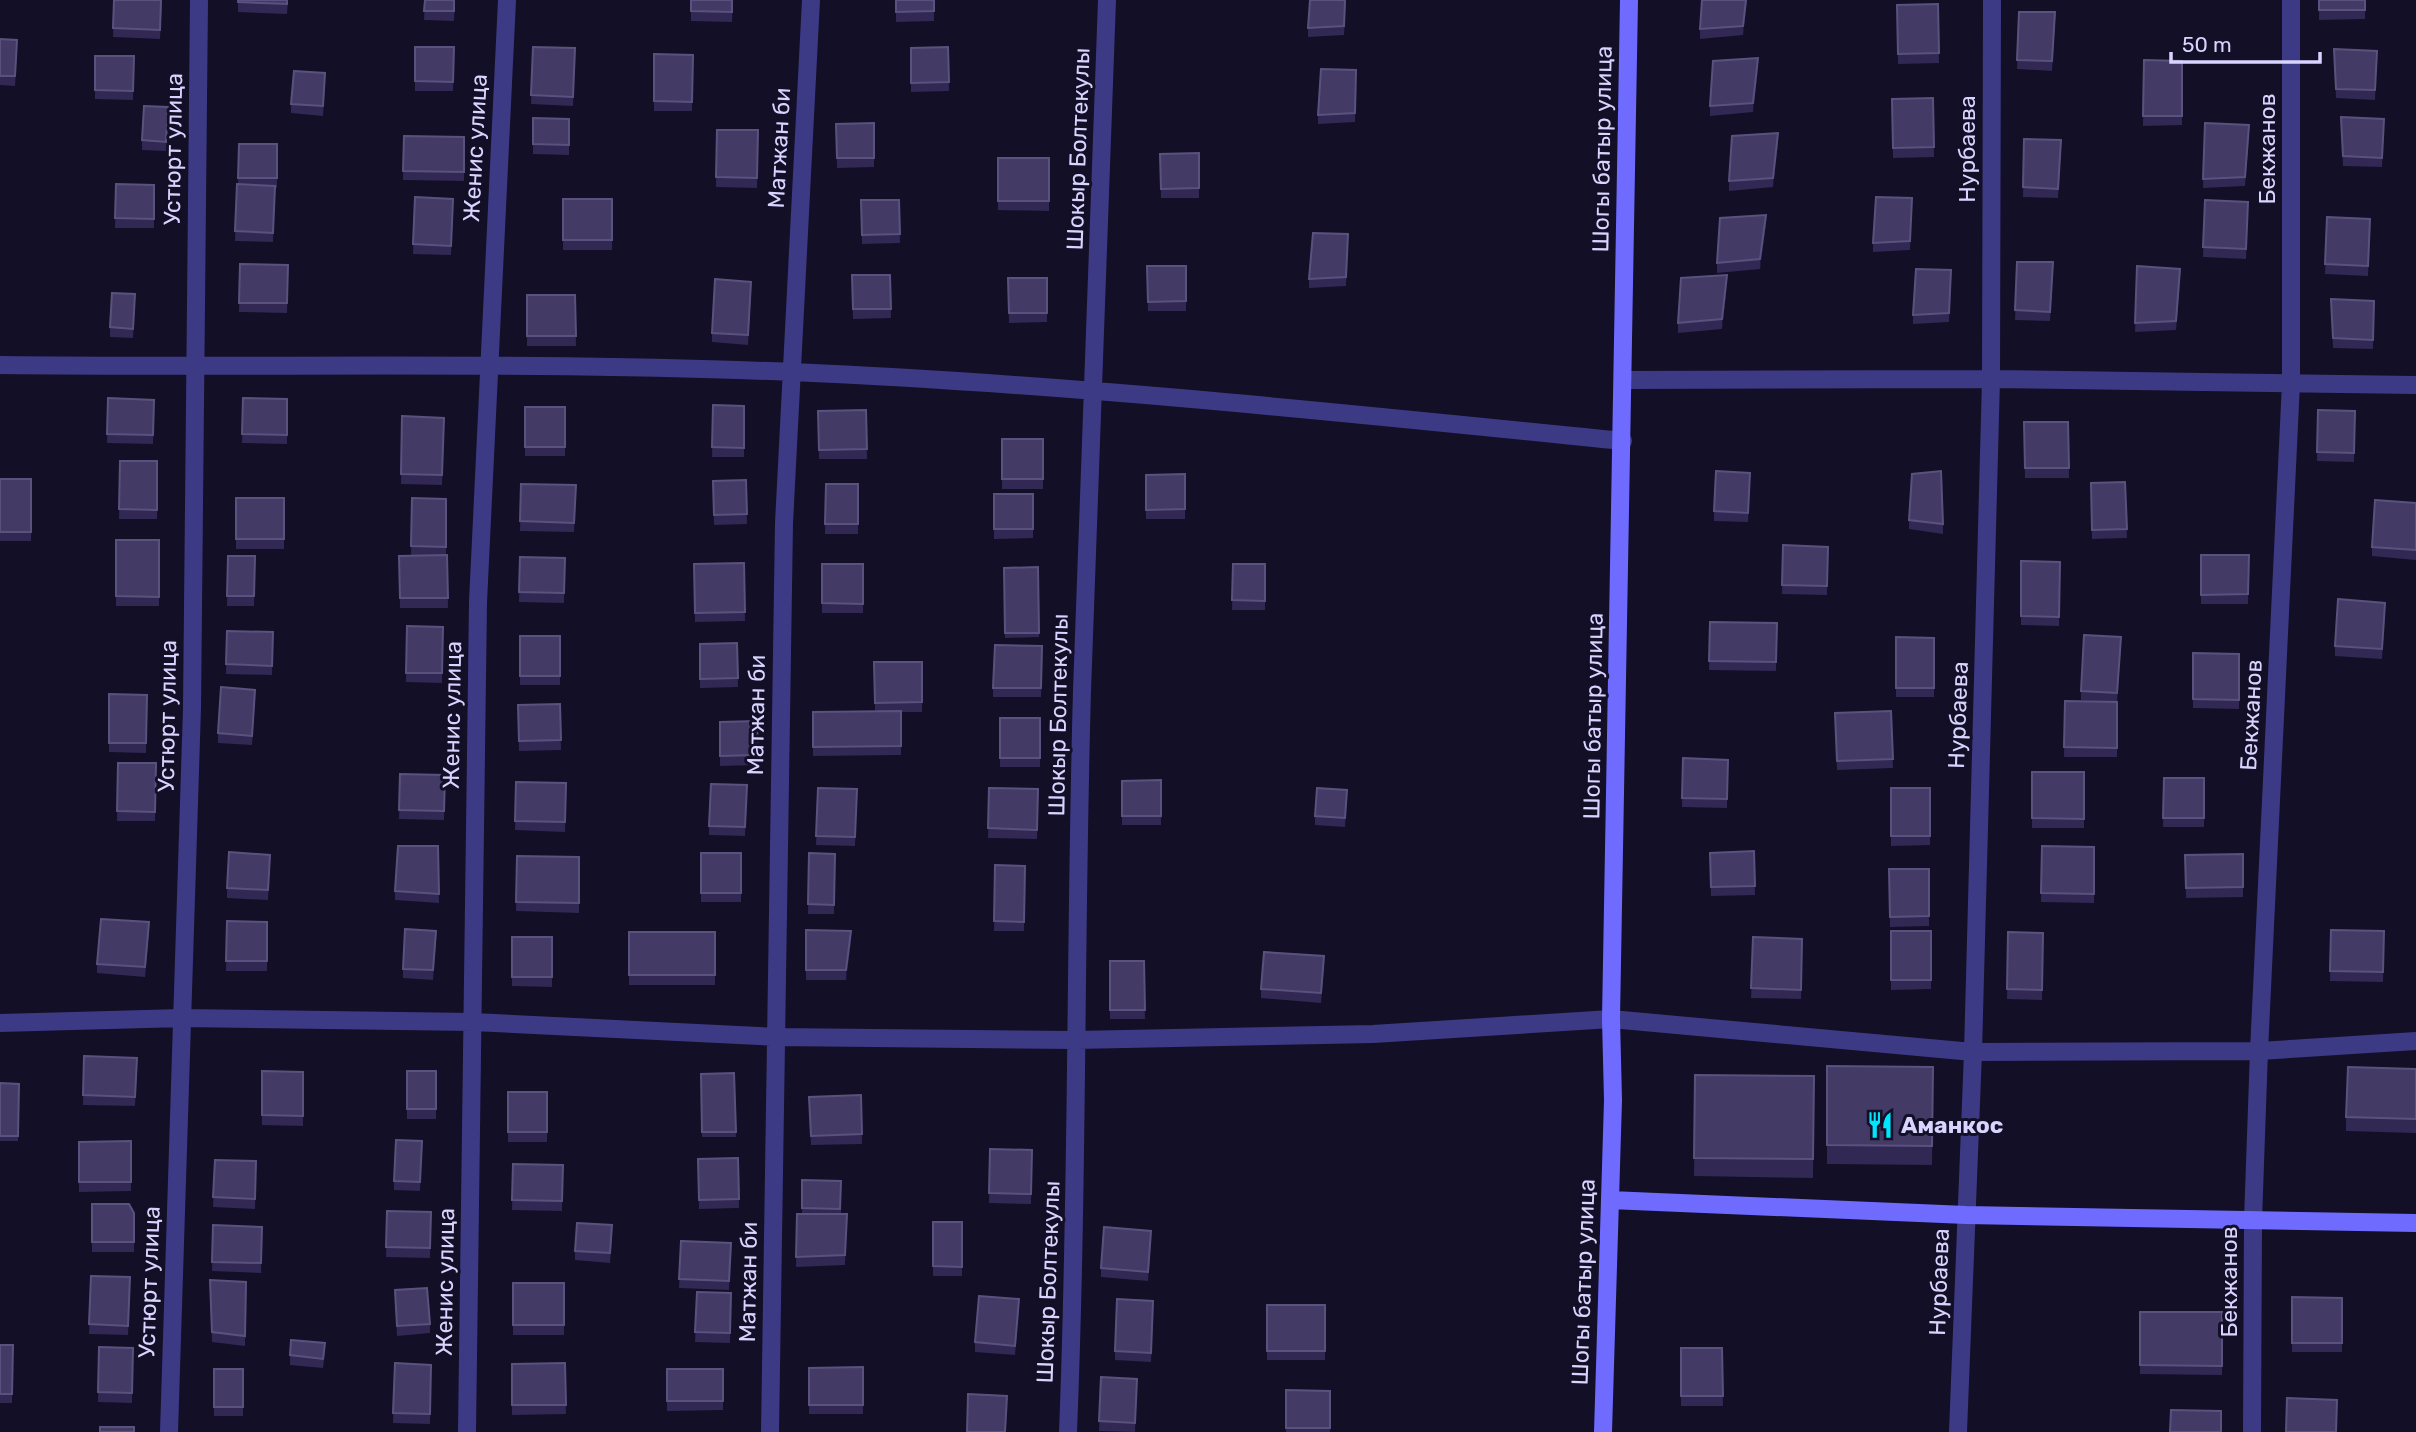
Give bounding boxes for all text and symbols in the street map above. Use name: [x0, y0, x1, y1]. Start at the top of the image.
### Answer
scale bar: [2171, 21, 2320, 65]
text: 50 m: [2182, 32, 2232, 57]
street label: Шогы батыр улица: [1586, 45, 1618, 253]
street label: Шокыр Болтекулы: [1060, 47, 1096, 251]
street label: Устюрт улица: [158, 73, 188, 225]
street label: Женис улица: [457, 73, 493, 223]
street label: Матжан би: [762, 87, 796, 209]
street label: Бекжанов: [2253, 93, 2281, 205]
street label: Нурбаева: [1953, 95, 1981, 203]
street label: Шогы батыр улица: [1577, 612, 1609, 820]
street label: Шокыр Болтекулы: [1042, 613, 1074, 817]
street label: Устюрт улица: [152, 640, 182, 792]
street label: Женис улица: [437, 641, 467, 789]
street label: Матжан би: [741, 654, 771, 776]
street label: Бекжанов: [2234, 659, 2268, 771]
street label: Нурбаева: [1942, 661, 1974, 769]
restaurant icon: Аманкос: [1865, 1110, 1895, 1140]
place label: Аманкос: [1901, 1111, 2003, 1139]
street label: Шогы батыр улица: [1565, 1178, 1601, 1386]
street label: Шокыр Болтекулы: [1030, 1180, 1066, 1384]
street label: Устюрт улица: [132, 1206, 166, 1358]
street label: Женис улица: [430, 1208, 460, 1356]
street label: Матжан би: [733, 1221, 763, 1343]
street label: Бекжанов: [2215, 1226, 2243, 1338]
street label: Нурбаева: [1923, 1228, 1955, 1336]

